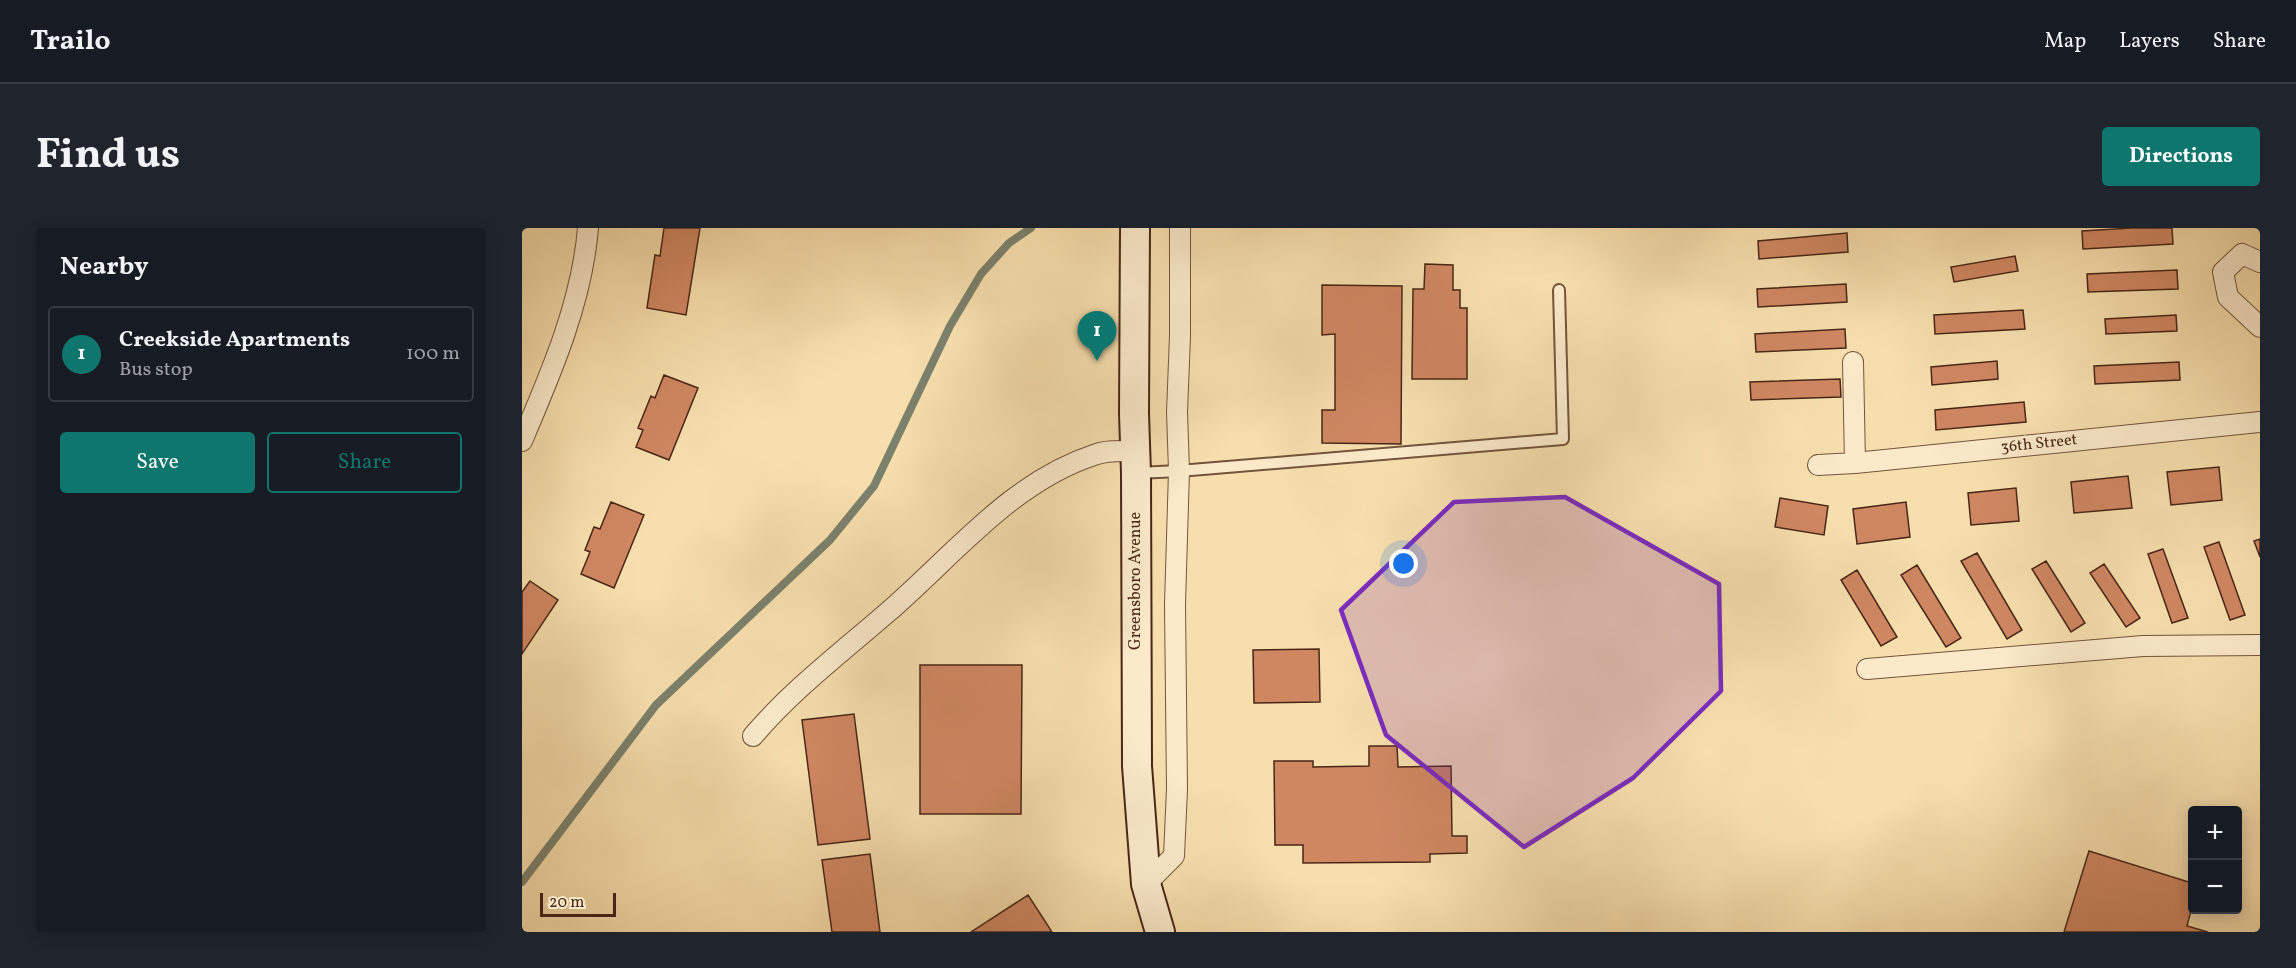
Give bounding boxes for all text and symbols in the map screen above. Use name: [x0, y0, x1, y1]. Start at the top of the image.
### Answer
text: Trailo: [30, 22, 111, 61]
text: Map: [2044, 27, 2086, 56]
text: Layers: [2119, 27, 2180, 56]
text: Share: [2213, 27, 2266, 56]
text: Find us: [36, 127, 180, 186]
button: Directions: [2102, 127, 2260, 186]
text: Nearby: [60, 249, 149, 285]
pin: 1: [1078, 312, 1116, 361]
text: Creekside Apartments: [119, 325, 350, 356]
text: 1: [77, 340, 86, 368]
text: 100 m: [406, 340, 460, 368]
text: Bus stop: [119, 356, 193, 384]
street label: 36th Street: [2000, 429, 2079, 459]
button: Save: [60, 432, 255, 493]
button: Share: [267, 432, 462, 493]
street label: Greensboro Avenue: [1125, 512, 1147, 650]
your location: [1389, 549, 1418, 578]
map controls: [2188, 806, 2242, 914]
button: +: [2188, 806, 2242, 860]
button: −: [2188, 860, 2242, 914]
scale bar: [540, 890, 616, 918]
text: 20 m: [549, 892, 584, 914]

